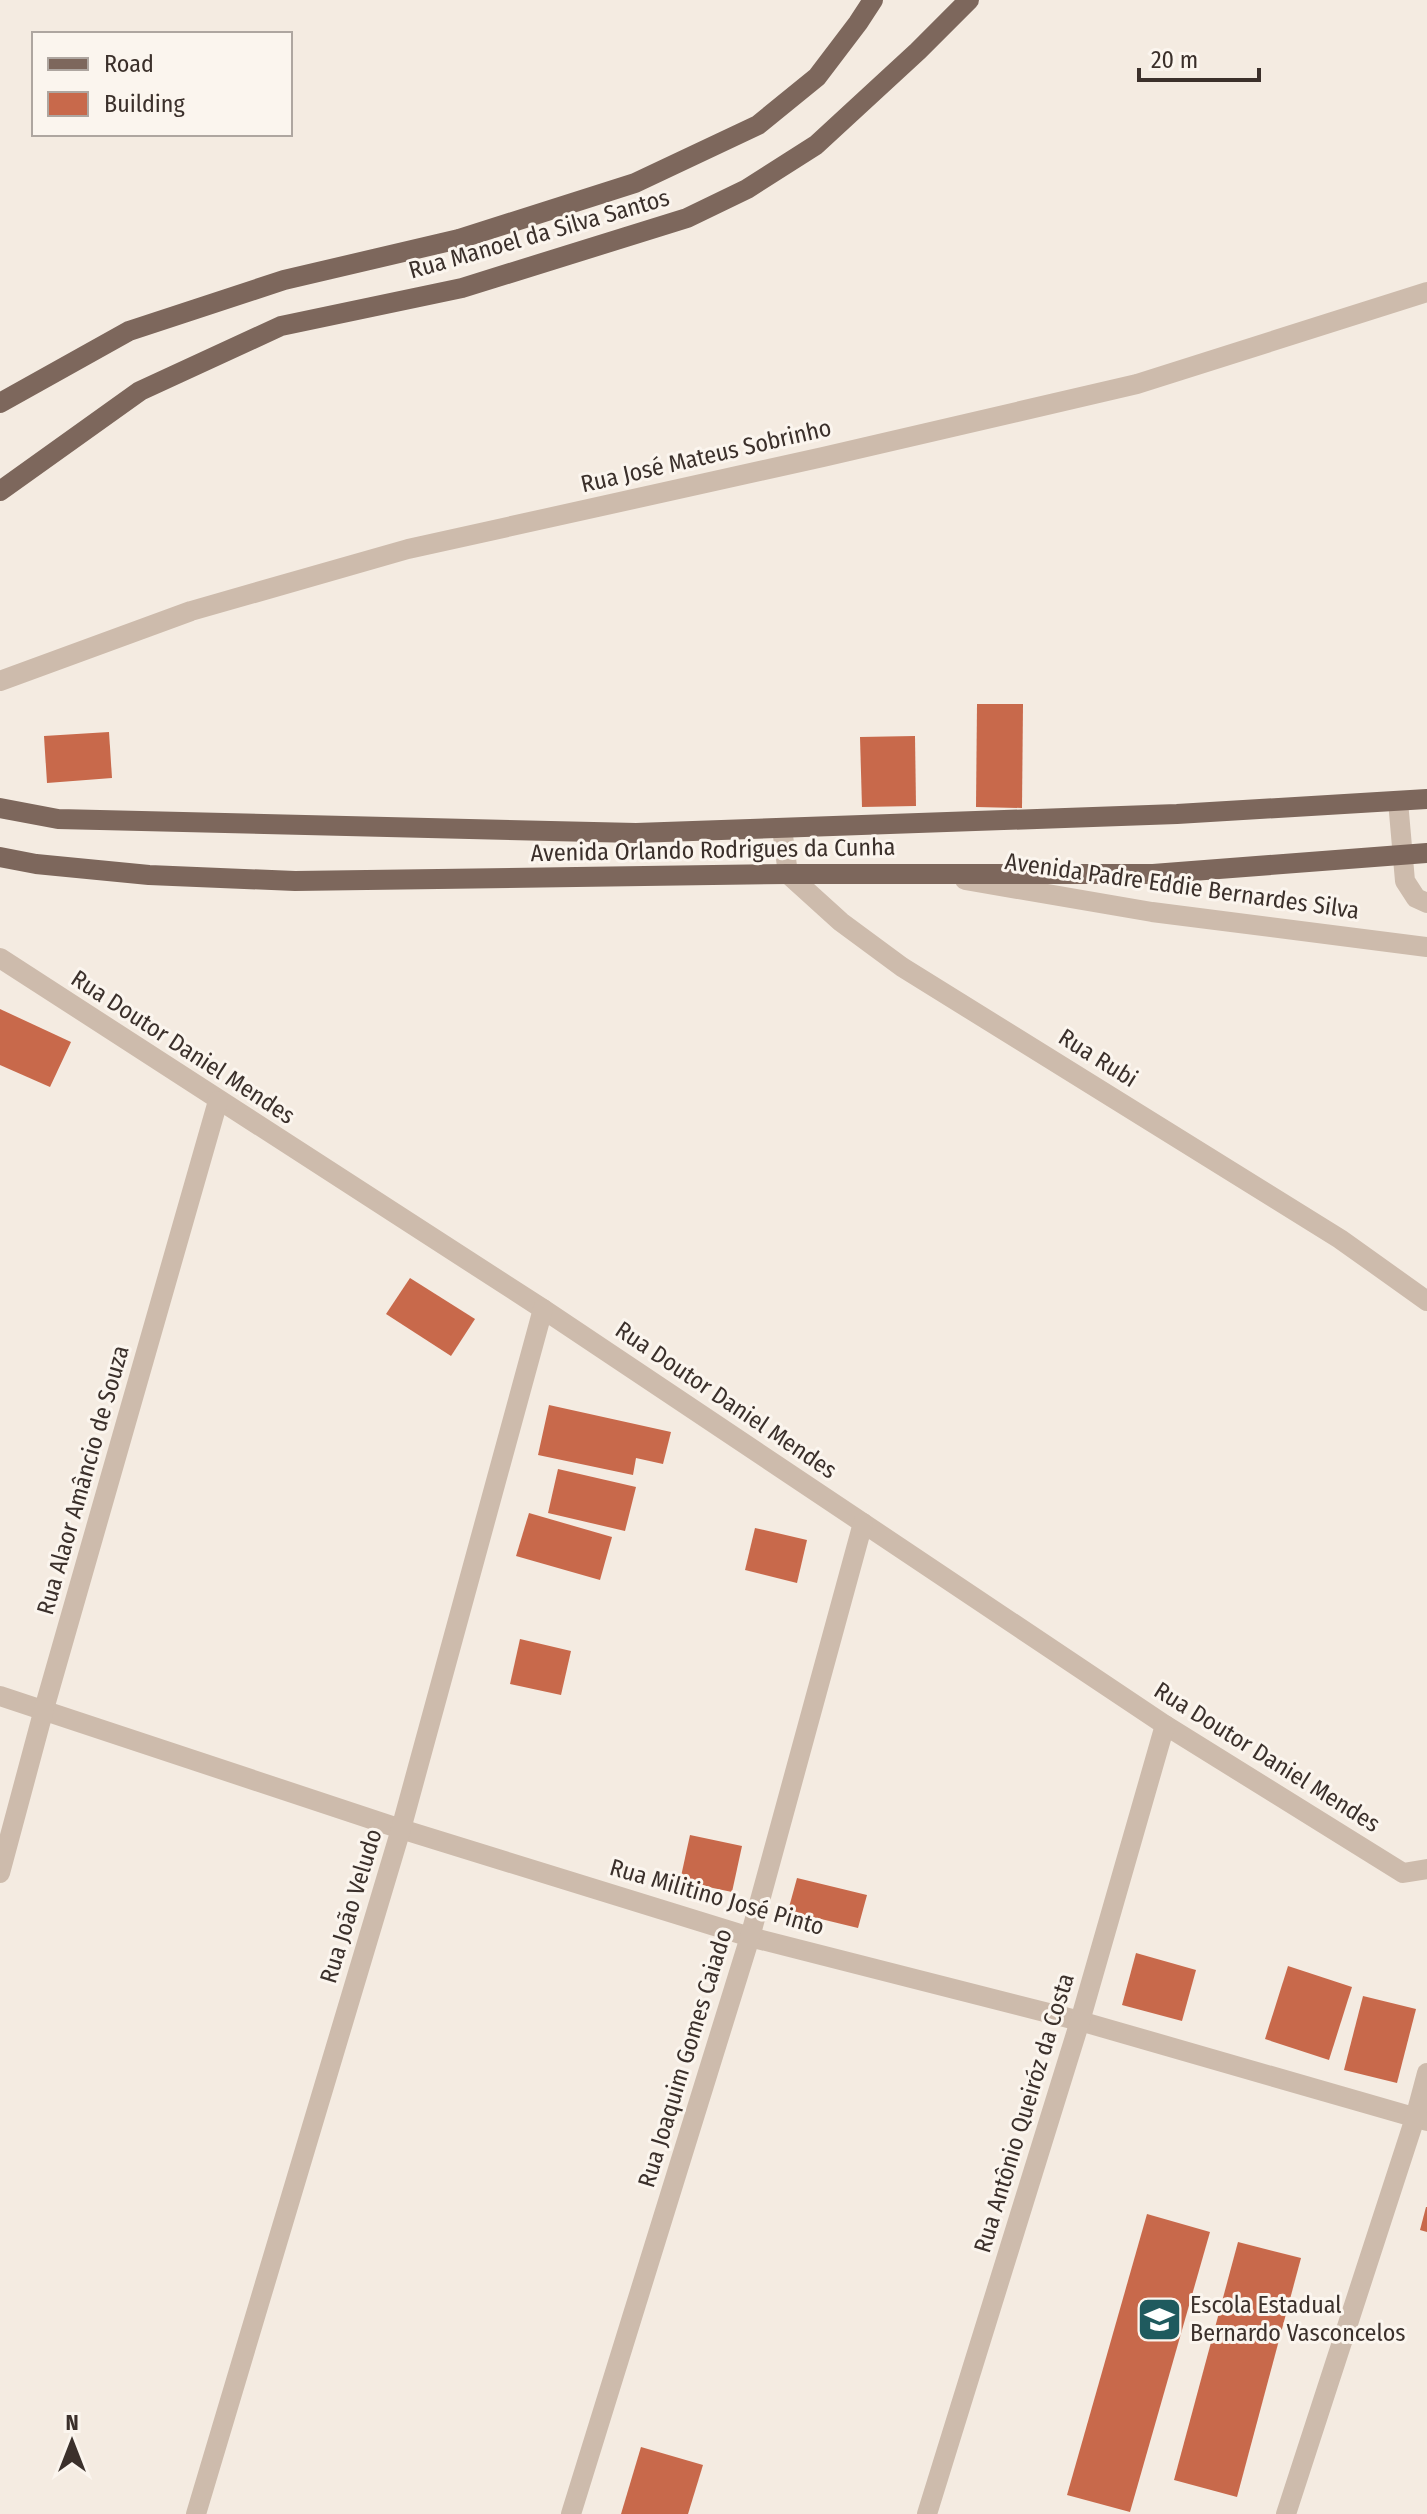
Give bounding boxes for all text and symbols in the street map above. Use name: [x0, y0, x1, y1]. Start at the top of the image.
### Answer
legend: [32, 32, 292, 136]
scale bar: [1139, 32, 1259, 82]
text: 20 m: [1151, 46, 1198, 74]
text: Road: [104, 50, 154, 78]
text: Building: [104, 90, 186, 118]
street label: Rua Manoel da Silva Santos: [406, 183, 672, 285]
street label: Rua José Mateus Sobrinho: [578, 414, 834, 498]
street label: Avenida Orlando Rodrigues da Cunha: [530, 833, 896, 867]
street label: Avenida Padre Eddie Bernardes Silva: [1003, 847, 1361, 925]
street label: Rua Doutor Daniel Mendes: [66, 964, 300, 1130]
street label: Rua Rubi: [1053, 1023, 1143, 1093]
street label: Rua Doutor Daniel Mendes: [610, 1315, 842, 1485]
street label: Rua Alaor Amâncio de Souza: [31, 1342, 135, 1618]
street label: Rua Doutor Daniel Mendes: [1149, 1676, 1385, 1838]
street label: Rua João Veludo: [314, 1825, 388, 1987]
street label: Rua Militino José Pinto: [607, 1853, 827, 1941]
street label: Rua Joaquim Gomes Caiado: [632, 1925, 738, 2191]
street label: Rua Antônio Queiróz da Costa: [968, 1970, 1080, 2256]
place label: Escola Estadual Bernardo Vasconcelos: [1190, 2291, 1406, 2347]
school or university icon: Escola Estadual Bernardo Vasconcelos: [1135, 2295, 1183, 2343]
north arrow: [32, 2402, 112, 2482]
text: N: [65, 2409, 79, 2436]

